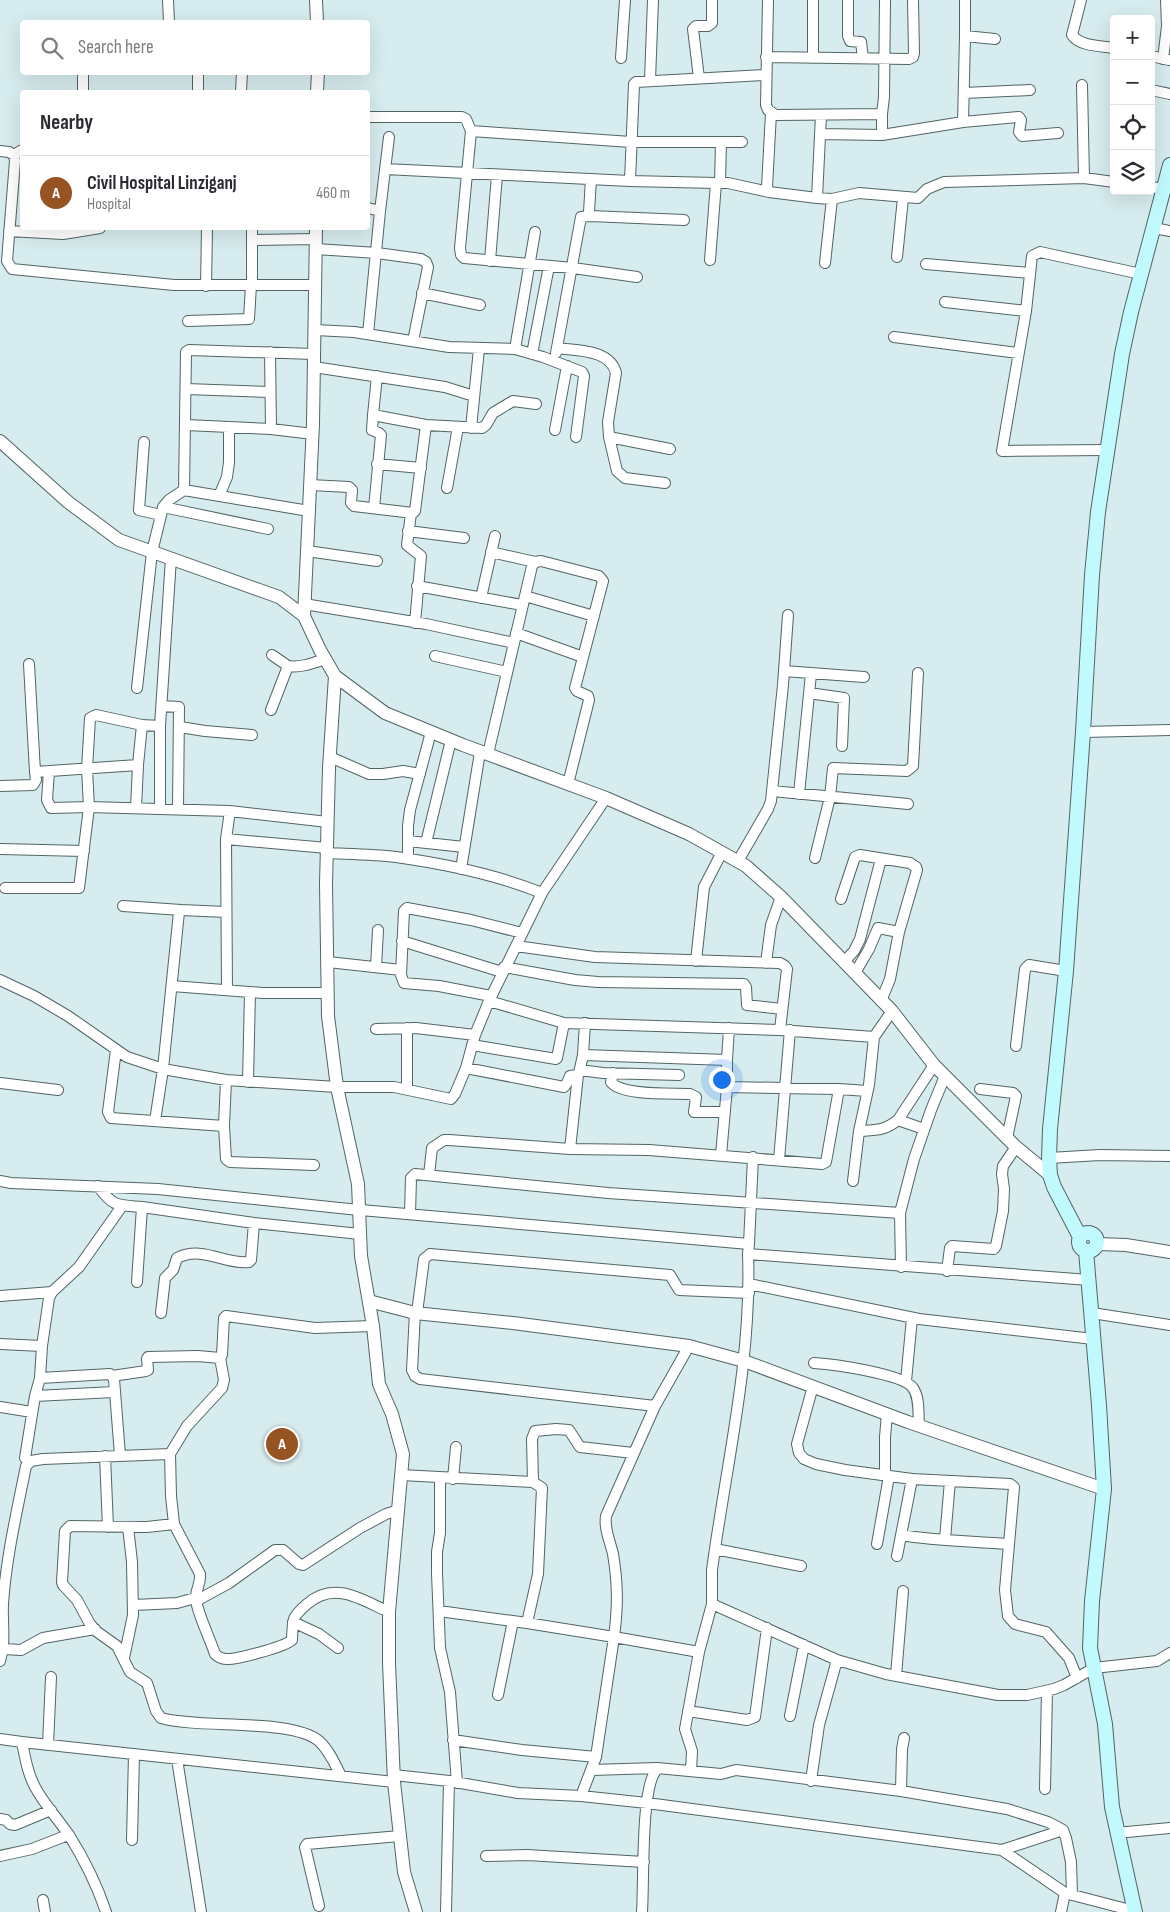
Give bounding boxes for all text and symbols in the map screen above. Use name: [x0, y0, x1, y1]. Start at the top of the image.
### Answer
map controls: [1110, 15, 1155, 195]
button: +: [1110, 15, 1155, 60]
search box: [20, 20, 370, 75]
icon: search: [38, 34, 66, 62]
text: Search here: [78, 36, 154, 59]
button: −: [1110, 60, 1155, 105]
button: locate: [1110, 105, 1155, 150]
text: Nearby: [40, 110, 93, 135]
button: layers: [1110, 150, 1155, 195]
text: Civil Hospital Linziganj: [87, 172, 237, 195]
text: A: [52, 184, 60, 203]
text: 460 m: [316, 184, 350, 203]
text: Hospital: [87, 195, 131, 214]
your location: [709, 1067, 735, 1093]
pin: A: [266, 1425, 298, 1463]

